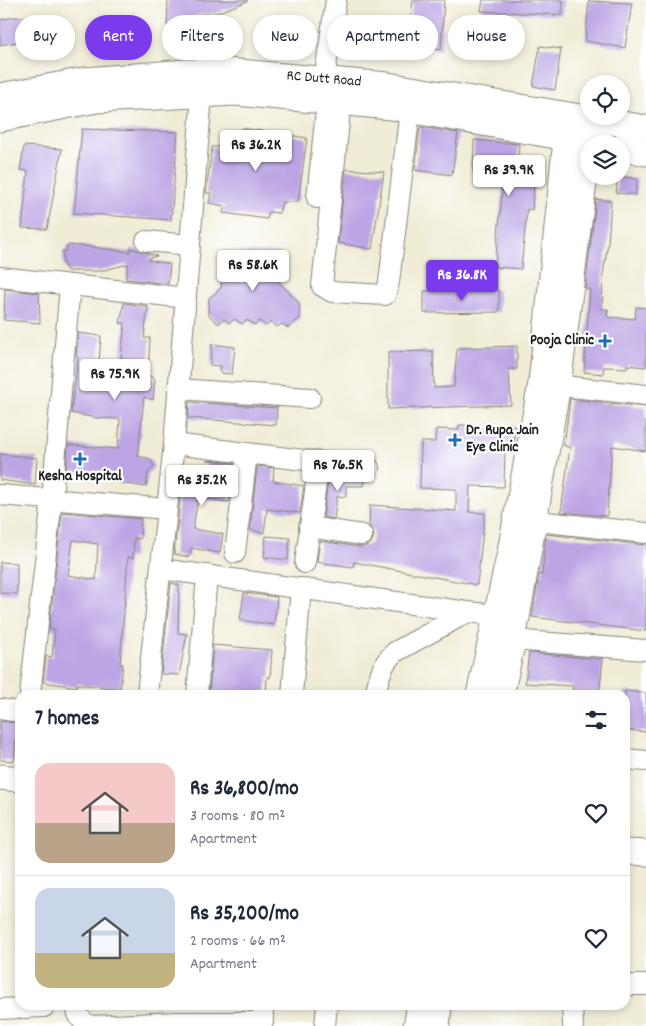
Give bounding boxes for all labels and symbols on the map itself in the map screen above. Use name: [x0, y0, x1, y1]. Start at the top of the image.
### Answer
street label: RC Dutt Road: [285, 65, 362, 94]
pin: Rs 36.2K: [204, 130, 308, 172]
pin: Rs 39.9K: [457, 154, 561, 197]
pin: Rs 58.6K: [201, 250, 305, 292]
pin: Rs 36.8K: [410, 260, 514, 302]
place label: Pooja Clinic: [530, 330, 594, 352]
marker: Pooja Clinic: [598, 334, 612, 348]
pin: Rs 75.9K: [63, 358, 167, 401]
place label: Dr. Rupa Jain Eye Clinic: [466, 420, 539, 459]
marker: Dr. Rupa Jain Eye Clinic: [448, 433, 462, 447]
pin: Rs 76.5K: [286, 450, 390, 492]
marker: Kesha Hospital: [73, 452, 87, 466]
pin: Rs 35.2K: [150, 464, 254, 507]
place label: Kesha Hospital: [38, 466, 122, 488]

